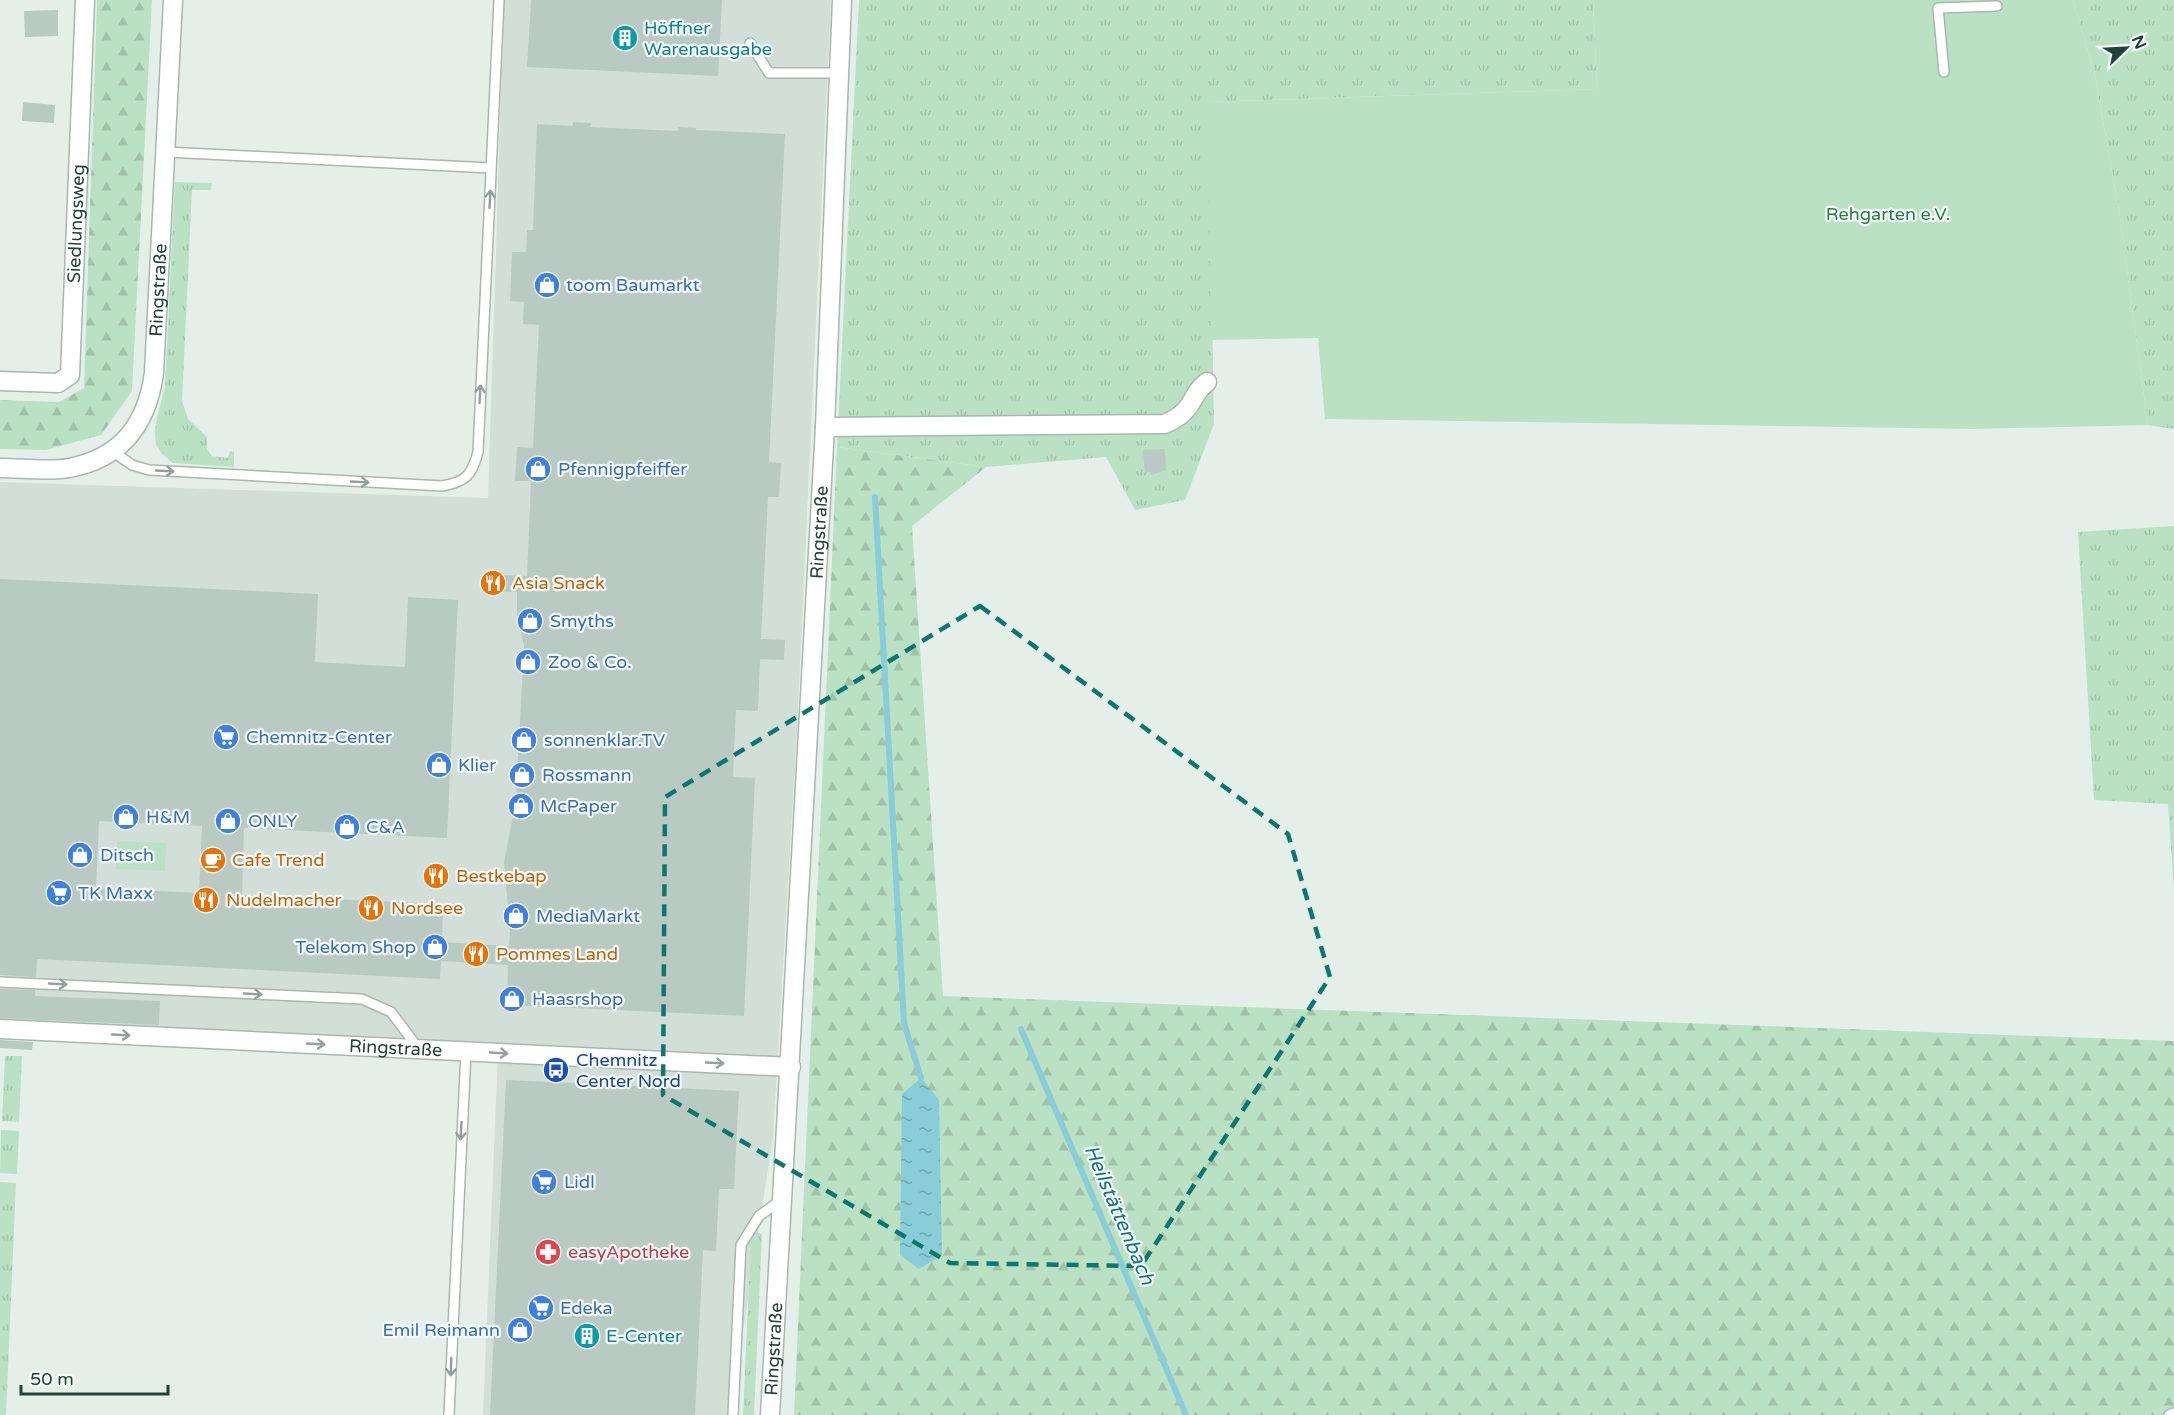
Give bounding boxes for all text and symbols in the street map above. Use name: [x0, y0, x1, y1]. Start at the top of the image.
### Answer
place label: Höffner Warenausgabe: [644, 17, 772, 60]
north arrow: [2096, 18, 2156, 78]
building icon: Höffner Warenausgabe: [610, 23, 640, 53]
text: N: [2127, 32, 2151, 52]
street label: Siedlungsweg: [63, 164, 89, 283]
one-way arrow: [484, 190, 495, 210]
park label: Rehgarten e.V.: [1826, 203, 1950, 225]
street label: Ringstraße: [145, 243, 172, 337]
shop icon: toom Baumarkt: [532, 270, 562, 300]
place label: toom Baumarkt: [566, 274, 700, 296]
one-way arrow: [475, 384, 486, 404]
shop icon: Pfennigpfeiffer: [523, 454, 553, 484]
place label: Pfennigpfeiffer: [558, 458, 687, 480]
one-way arrow: [155, 466, 175, 477]
one-way arrow: [350, 476, 370, 487]
street label: Ringstraße: [806, 485, 833, 580]
restaurant icon: Asia Snack: [478, 568, 508, 598]
place label: Asia Snack: [512, 572, 605, 594]
shop icon: Smyths: [515, 606, 545, 636]
place label: Smyths: [550, 610, 614, 632]
shop icon: Zoo & Co.: [513, 647, 543, 677]
place label: Zoo & Co.: [548, 651, 632, 673]
supermarket icon: Chemnitz-Center: [211, 722, 241, 752]
shop icon: sonnenklar.TV: [509, 725, 539, 755]
place label: Chemnitz-Center: [246, 726, 392, 748]
place label: sonnenklar.TV: [544, 729, 666, 751]
shop icon: Klier: [424, 750, 454, 780]
place label: Klier: [458, 754, 496, 776]
shop icon: Rossmann: [507, 760, 537, 790]
place label: Rossmann: [542, 764, 632, 786]
shop icon: McPaper: [506, 791, 536, 821]
place label: McPaper: [540, 795, 617, 817]
shop icon: H&M: [111, 802, 141, 832]
place label: H&M: [146, 806, 190, 828]
shop icon: ONLY: [213, 806, 243, 836]
place label: ONLY: [248, 810, 298, 832]
shop icon: C&A: [332, 812, 362, 842]
place label: C&A: [366, 816, 405, 838]
shop icon: Ditsch: [65, 840, 95, 870]
place label: Ditsch: [100, 844, 154, 866]
cafe icon: Cafe Trend: [198, 845, 228, 875]
place label: Cafe Trend: [232, 849, 325, 871]
restaurant icon: Bestkebap: [421, 861, 451, 891]
place label: Bestkebap: [456, 865, 547, 887]
supermarket icon: TK Maxx: [44, 878, 74, 908]
place label: TK Maxx: [78, 882, 153, 904]
restaurant icon: Nudelmacher: [191, 885, 221, 915]
place label: Nudelmacher: [226, 889, 342, 911]
restaurant icon: Nordsee: [356, 893, 386, 923]
place label: Nordsee: [391, 897, 463, 919]
shop icon: MediaMarkt: [501, 901, 531, 931]
place label: MediaMarkt: [536, 905, 640, 927]
shop icon: Telekom Shop: [420, 932, 450, 962]
place label: Telekom Shop: [295, 936, 416, 958]
restaurant icon: Pommes Land: [461, 939, 491, 969]
place label: Pommes Land: [496, 943, 618, 965]
one-way arrow: [48, 979, 68, 990]
shop icon: Haasrshop: [497, 984, 527, 1014]
one-way arrow: [243, 988, 263, 999]
place label: Haasrshop: [532, 988, 623, 1010]
one-way arrow: [111, 1030, 131, 1041]
street label: Ringstraße: [348, 1035, 443, 1061]
one-way arrow: [306, 1039, 326, 1050]
one-way arrow: [488, 1047, 508, 1058]
place label: Chemnitz Center Nord: [576, 1049, 681, 1092]
bus stop icon: Chemnitz Center Nord: [541, 1055, 571, 1085]
one-way arrow: [704, 1057, 724, 1068]
one-way arrow: [456, 1120, 467, 1140]
water label: Heilstättenbach: [1079, 1141, 1160, 1289]
supermarket icon: Lidl: [529, 1167, 559, 1197]
place label: Lidl: [564, 1171, 595, 1193]
pharmacy icon: easyApotheke: [533, 1237, 563, 1267]
place label: easyApotheke: [568, 1241, 689, 1263]
supermarket icon: Edeka: [526, 1293, 556, 1323]
place label: Edeka: [560, 1297, 613, 1319]
street label: Ringstraße: [760, 1302, 787, 1396]
shop icon: Emil Reimann: [505, 1315, 535, 1345]
place label: Emil Reimann: [382, 1319, 500, 1341]
building icon: E-Center: [572, 1321, 602, 1351]
place label: E-Center: [606, 1325, 682, 1347]
one-way arrow: [445, 1357, 456, 1377]
scale bar: [21, 1358, 168, 1396]
text: 50 m: [30, 1368, 74, 1390]

